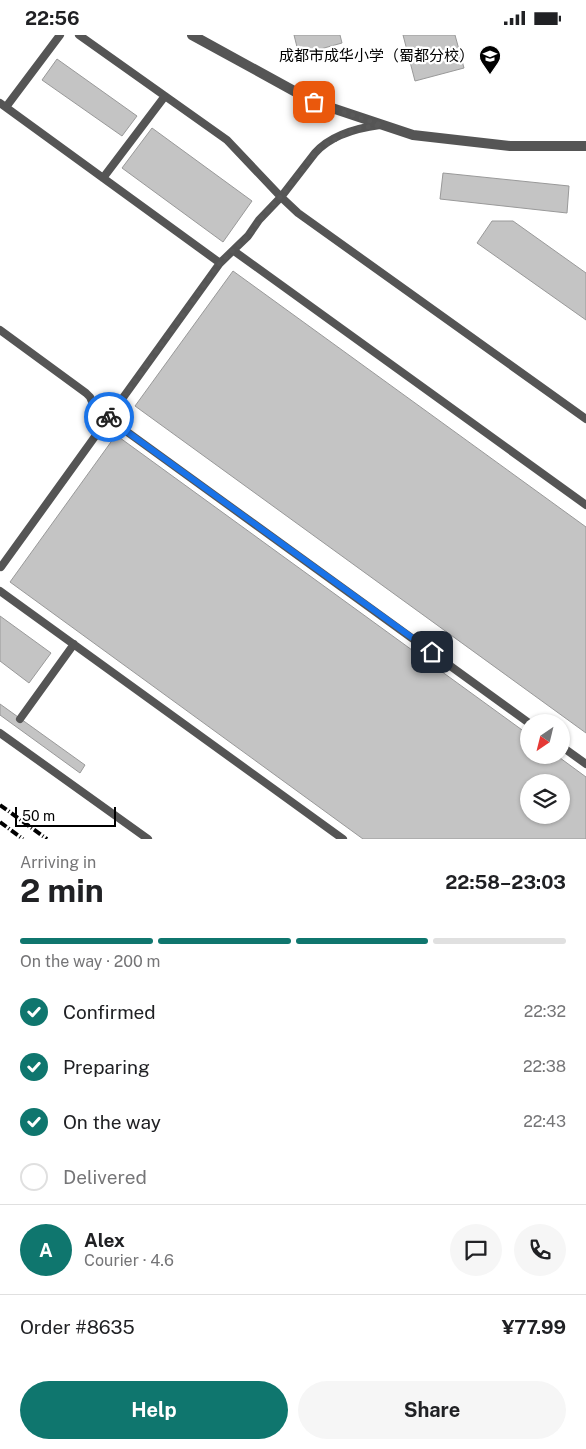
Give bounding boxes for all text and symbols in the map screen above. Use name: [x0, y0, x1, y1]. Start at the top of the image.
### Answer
text: 22:56: [25, 7, 80, 29]
school or university icon: 成都市成华小学（蜀都分校）: [478, 44, 502, 75]
place label: 成都市成华小学（蜀都分校）: [279, 47, 474, 64]
pin: [293, 81, 335, 123]
icon: bag: [300, 88, 328, 116]
courier: [84, 392, 134, 442]
icon: bike: [95, 403, 123, 431]
pin: [411, 631, 453, 673]
icon: home: [418, 638, 446, 666]
north arrow: [520, 714, 570, 764]
map controls: [520, 714, 570, 824]
button: layers: [520, 774, 570, 824]
scale bar: [15, 804, 116, 827]
text: 50 m: [22, 808, 55, 824]
text: Arriving in: [20, 853, 96, 872]
text: 22:58–23:03: [445, 871, 566, 893]
text: 2 min: [20, 872, 104, 909]
text: On the way · 200 m: [20, 952, 160, 971]
icon: check: [20, 998, 48, 1026]
text: Confirmed: [63, 1001, 156, 1023]
text: 22:32: [524, 1002, 566, 1021]
icon: check: [20, 1053, 48, 1081]
text: Preparing: [63, 1056, 150, 1078]
text: 22:38: [523, 1057, 566, 1076]
icon: check: [20, 1108, 48, 1136]
text: On the way: [63, 1111, 161, 1133]
text: 22:43: [523, 1112, 566, 1131]
text: Delivered: [63, 1166, 147, 1188]
button: chat: [450, 1224, 502, 1276]
button: phone: [514, 1224, 566, 1276]
text: Alex: [84, 1229, 125, 1251]
text: A: [39, 1239, 53, 1261]
text: Courier · 4.6: [84, 1251, 174, 1270]
text: Order #8635: [20, 1316, 135, 1338]
text: ¥77.99: [502, 1316, 566, 1338]
button: Help: [20, 1381, 288, 1439]
button: Share: [298, 1381, 566, 1439]

